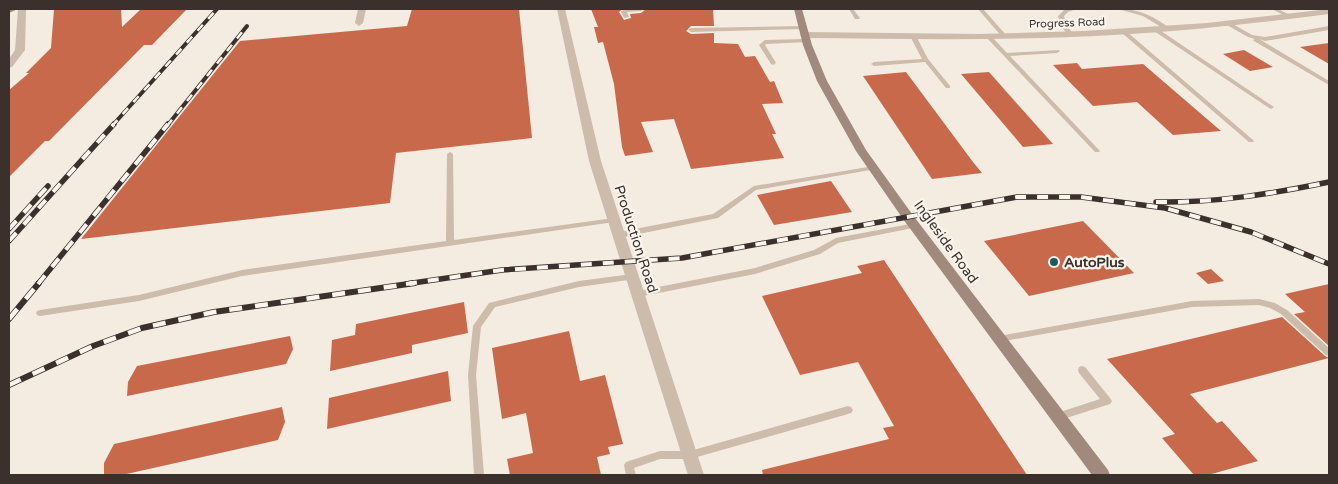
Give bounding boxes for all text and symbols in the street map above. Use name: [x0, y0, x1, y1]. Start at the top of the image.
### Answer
street label: Progress Road: [1029, 15, 1105, 31]
street label: Production Road: [611, 183, 661, 295]
street label: Ingleside Road: [910, 197, 982, 287]
place label: AutoPlus: [1064, 254, 1125, 271]
marker: AutoPlus: [1048, 256, 1060, 268]

